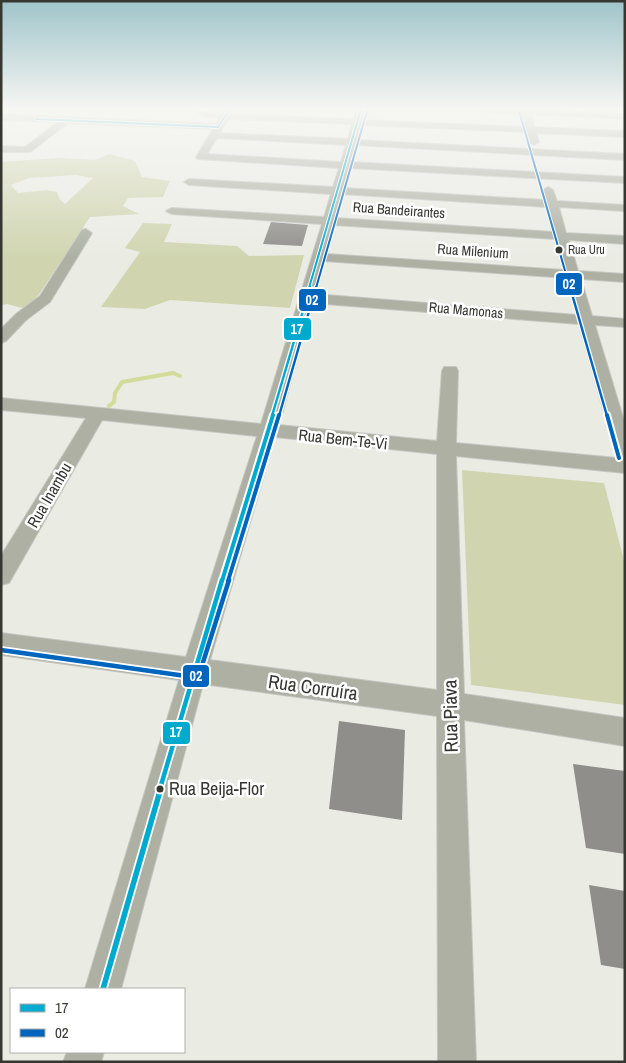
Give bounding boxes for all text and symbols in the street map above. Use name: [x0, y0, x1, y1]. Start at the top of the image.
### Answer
street label: Rua Bandeirantes: [352, 198, 446, 222]
street label: Rua Milenium: [437, 240, 509, 262]
place label: Rua Uru: [568, 242, 605, 258]
marker: Rua Uru: [554, 245, 564, 255]
line badge: 02: [555, 272, 583, 296]
text: 02: [563, 275, 575, 293]
line badge: 02: [298, 288, 327, 312]
text: 02: [306, 291, 318, 309]
street label: Rua Mamonas: [428, 298, 504, 322]
line badge: 17: [283, 317, 312, 341]
text: 17: [291, 320, 304, 338]
street label: Rua Bem-Te-Vi: [297, 423, 389, 455]
street label: Rua Inambu: [22, 459, 76, 531]
line badge: 02: [182, 664, 210, 688]
text: 02: [190, 667, 202, 685]
street label: Rua Corruíra: [267, 668, 360, 706]
street label: Rua Piava: [436, 679, 464, 753]
line badge: 17: [162, 721, 191, 745]
text: 17: [170, 723, 183, 741]
place label: Rua Beija-Flor: [169, 776, 264, 801]
marker: Rua Beija-Flor: [155, 784, 165, 794]
legend: [10, 988, 185, 1053]
text: 17: [55, 997, 69, 1018]
text: 02: [55, 1022, 69, 1043]

